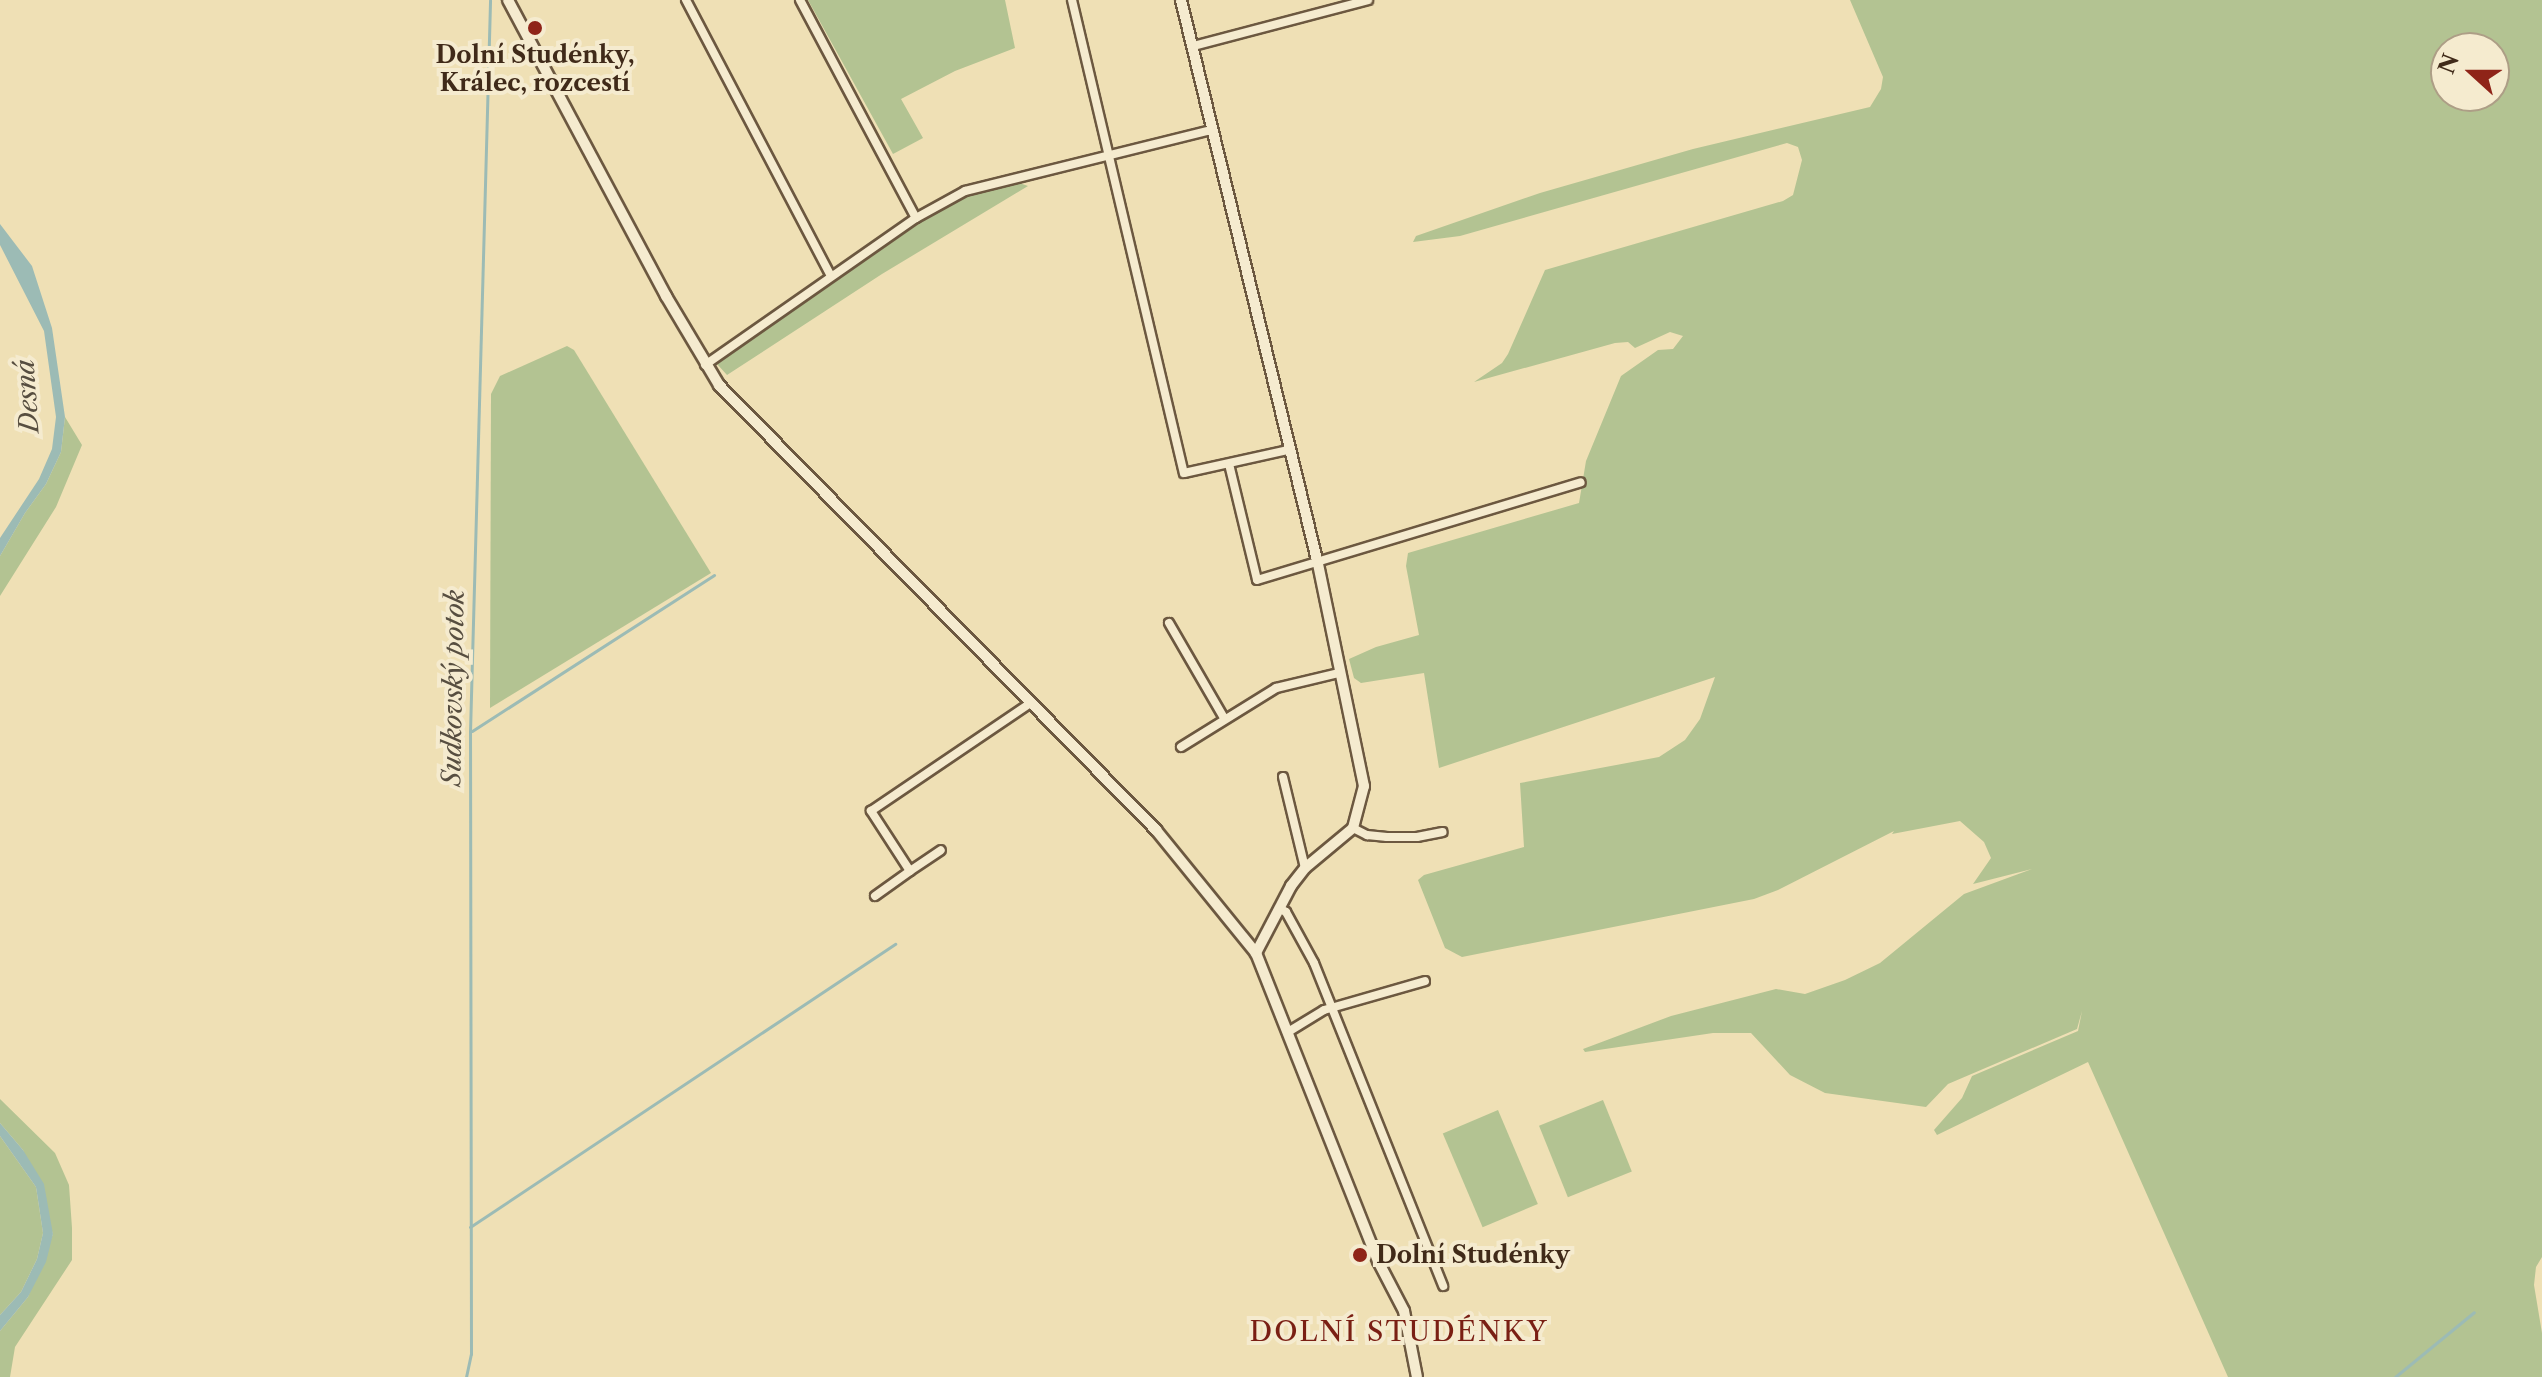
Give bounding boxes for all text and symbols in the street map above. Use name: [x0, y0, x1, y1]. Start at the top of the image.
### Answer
marker: Dolní Studénky, Králec, rozcestí: [526, 19, 544, 37]
north arrow: [2430, 32, 2510, 112]
place label: Dolní Studénky, Králec, rozcestí: [435, 41, 635, 97]
text: N: [2433, 50, 2465, 78]
water label: Desná: [10, 358, 46, 434]
water label: Sudkovský potok: [437, 590, 471, 786]
place label: Dolní Studénky: [1376, 1241, 1570, 1269]
marker: Dolní Studénky: [1351, 1246, 1369, 1264]
district label: DOLNÍ STUDÉNKY: [1250, 1314, 1548, 1348]

